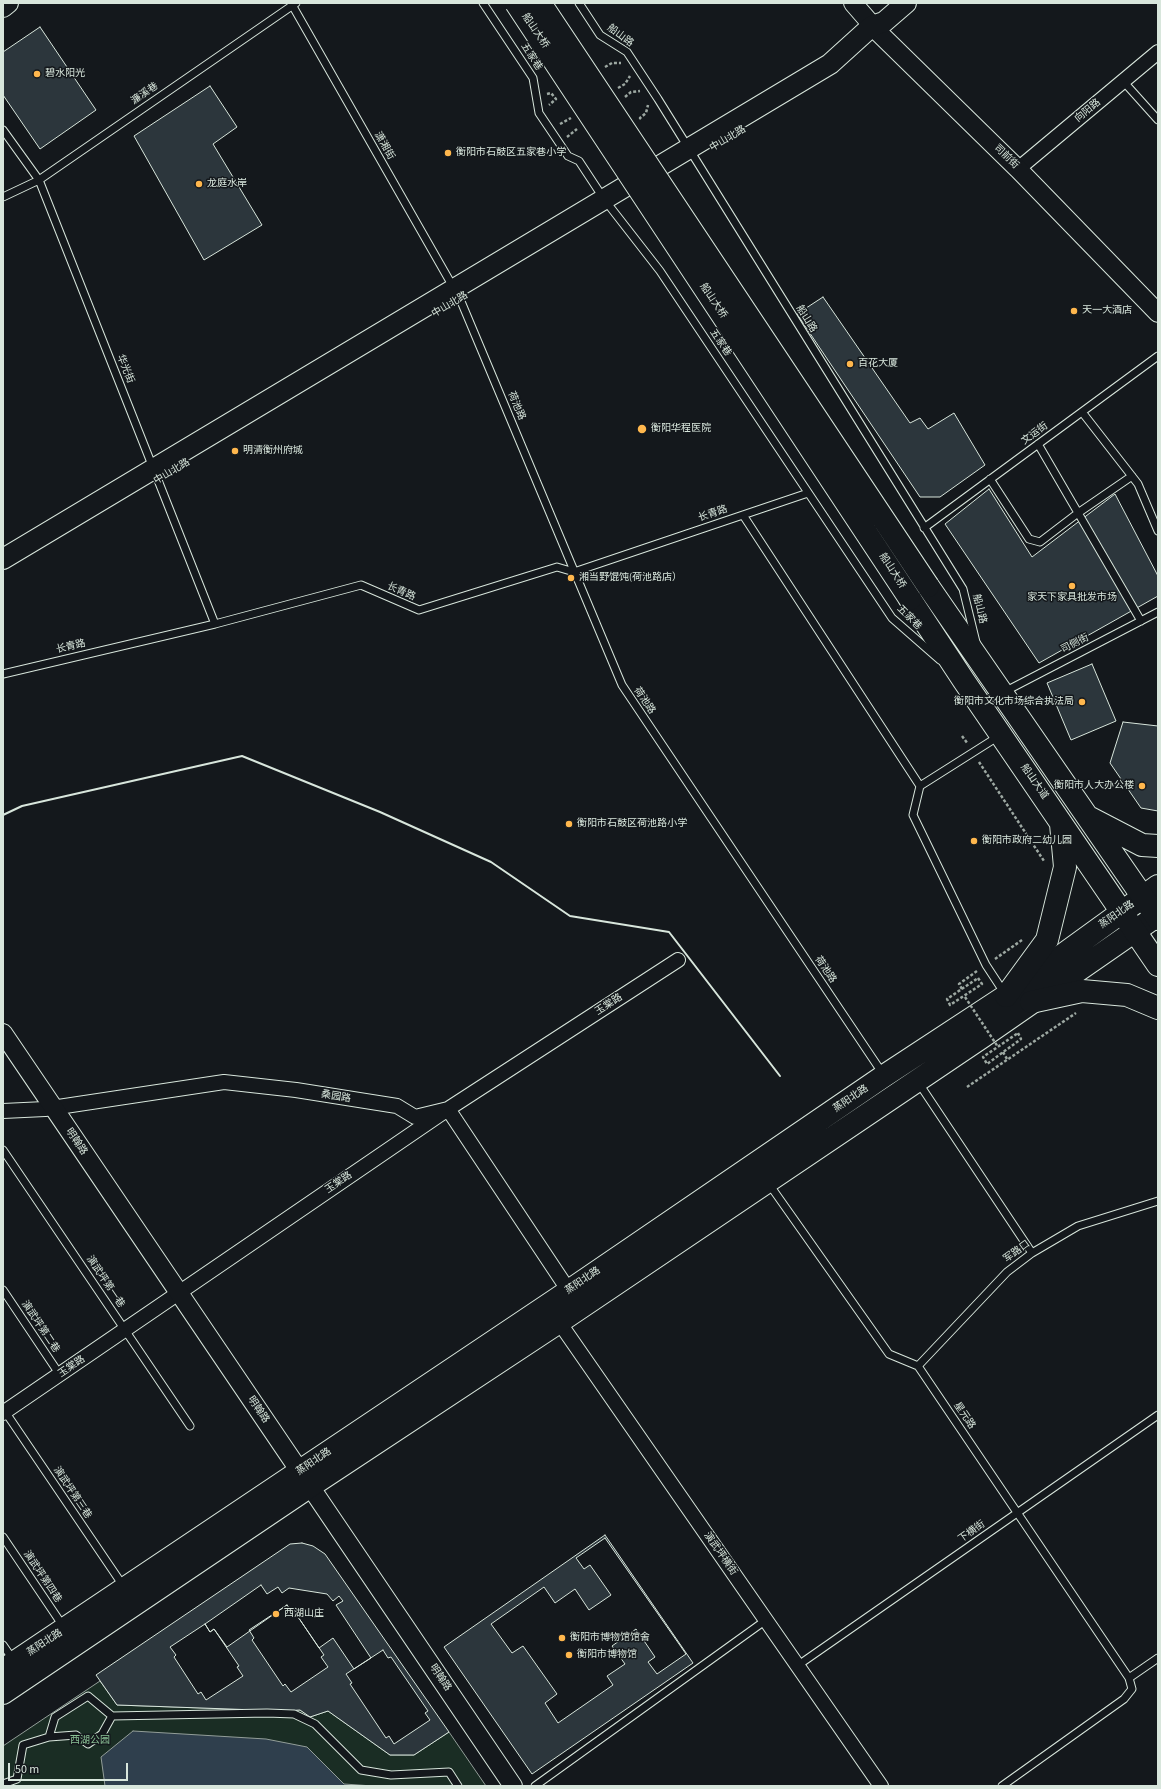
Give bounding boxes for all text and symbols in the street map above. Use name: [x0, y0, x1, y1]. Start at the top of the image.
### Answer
street label: 船山大桥: [519, 11, 551, 51]
street label: 船山路: [604, 22, 636, 50]
street label: 五家巷: [518, 41, 544, 73]
place label: 碧水阳光: [45, 68, 85, 80]
marker: 碧水阳光: [32, 69, 42, 79]
street label: 濂溪巷: [129, 81, 161, 107]
street label: 向阳路: [1073, 97, 1103, 125]
street label: 中山北路: [708, 124, 748, 154]
street label: 潇湘街: [371, 130, 397, 162]
street label: 司前街: [991, 142, 1021, 172]
place label: 衡阳市石鼓区五家巷小学: [456, 147, 566, 159]
marker: 衡阳市石鼓区五家巷小学: [443, 148, 453, 158]
place label: 龙庭水岸: [207, 178, 247, 190]
marker: 龙庭水岸: [194, 179, 204, 189]
street label: 船山大桥: [697, 281, 729, 321]
street label: 中山北路: [430, 290, 470, 320]
street label: 船山路: [793, 303, 819, 335]
place label: 天一大酒店: [1082, 305, 1132, 317]
marker: 天一大酒店: [1069, 306, 1079, 316]
street label: 五家巷: [707, 327, 733, 359]
street label: 华光街: [114, 353, 136, 385]
place label: 百花大厦: [858, 358, 898, 370]
marker: 百花大厦: [845, 359, 855, 369]
street label: 荷池路: [505, 390, 527, 422]
street label: 文运街: [1019, 420, 1051, 448]
marker: 衡阳华程医院: [636, 423, 648, 435]
place label: 衡阳华程医院: [651, 423, 711, 435]
place label: 明清衡州府城: [243, 445, 303, 457]
marker: 明清衡州府城: [230, 446, 240, 456]
street label: 中山北路: [152, 457, 192, 487]
street label: 长青路: [697, 503, 729, 525]
street label: 船山大桥: [876, 551, 908, 591]
place label: 湘当野馄饨(荷池路店）: [579, 572, 682, 584]
marker: 湘当野馄饨(荷池路店）: [566, 573, 576, 583]
street label: 长青路: [385, 580, 417, 604]
marker: 家天下家具批发市场: [1067, 581, 1077, 591]
place label: 家天下家具批发市场: [1027, 592, 1117, 604]
street label: 船山路: [970, 593, 988, 625]
street label: 五家巷: [894, 603, 924, 633]
street label: 司侧街: [1059, 632, 1091, 656]
street label: 长青路: [55, 638, 87, 656]
street label: 荷池路: [631, 685, 657, 717]
place label: 衡阳市文化市场综合执法局: [954, 696, 1074, 708]
marker: 衡阳市文化市场综合执法局: [1077, 697, 1087, 707]
street label: 船山大道: [1018, 762, 1050, 802]
place label: 衡阳市人大办公楼: [1054, 780, 1134, 792]
marker: 衡阳市人大办公楼: [1137, 781, 1147, 791]
place label: 衡阳市石鼓区荷池路小学: [577, 818, 687, 830]
marker: 衡阳市石鼓区荷池路小学: [564, 819, 574, 829]
place label: 衡阳市政府二幼儿园: [982, 835, 1072, 847]
marker: 衡阳市政府二幼儿园: [969, 836, 979, 846]
street label: 蒸阳北路: [1097, 899, 1137, 931]
street label: 荷池路: [812, 954, 838, 986]
street label: 玉棠路: [593, 992, 625, 1018]
street label: 蒸阳北路: [831, 1083, 871, 1115]
street label: 桑园路: [320, 1089, 352, 1105]
street label: 明翰路: [63, 1126, 89, 1158]
street label: 玉棠路: [323, 1170, 355, 1196]
street label: 军路口: [1001, 1238, 1033, 1266]
street label: 演武坪第一巷: [83, 1254, 127, 1310]
street label: 蒸阳北路: [563, 1265, 603, 1297]
street label: 演武坪第二巷: [18, 1299, 62, 1355]
street label: 玉棠路: [56, 1354, 88, 1380]
street label: 明翰路: [245, 1394, 271, 1426]
street label: 星元路: [951, 1400, 977, 1432]
street label: 蒸阳北路: [294, 1446, 334, 1478]
street label: 演武坪第三巷: [50, 1465, 94, 1521]
street label: 下横街: [956, 1518, 988, 1546]
street label: 演武坪横街: [701, 1530, 739, 1578]
street label: 演武坪第四巷: [20, 1549, 64, 1605]
place label: 西湖山庄: [284, 1608, 324, 1620]
marker: 西湖山庄: [271, 1609, 281, 1619]
street label: 蒸阳北路: [25, 1627, 65, 1659]
place label: 衡阳市博物馆馆舍: [570, 1632, 650, 1644]
marker: 衡阳市博物馆馆舍: [557, 1633, 567, 1643]
place label: 衡阳市博物馆: [577, 1649, 637, 1661]
marker: 衡阳市博物馆: [564, 1650, 574, 1660]
street label: 明翰路: [427, 1662, 453, 1694]
park label: 西湖公园: [70, 1735, 110, 1747]
scale bar: [10, 1755, 130, 1781]
text: 50 m: [15, 1761, 39, 1778]

